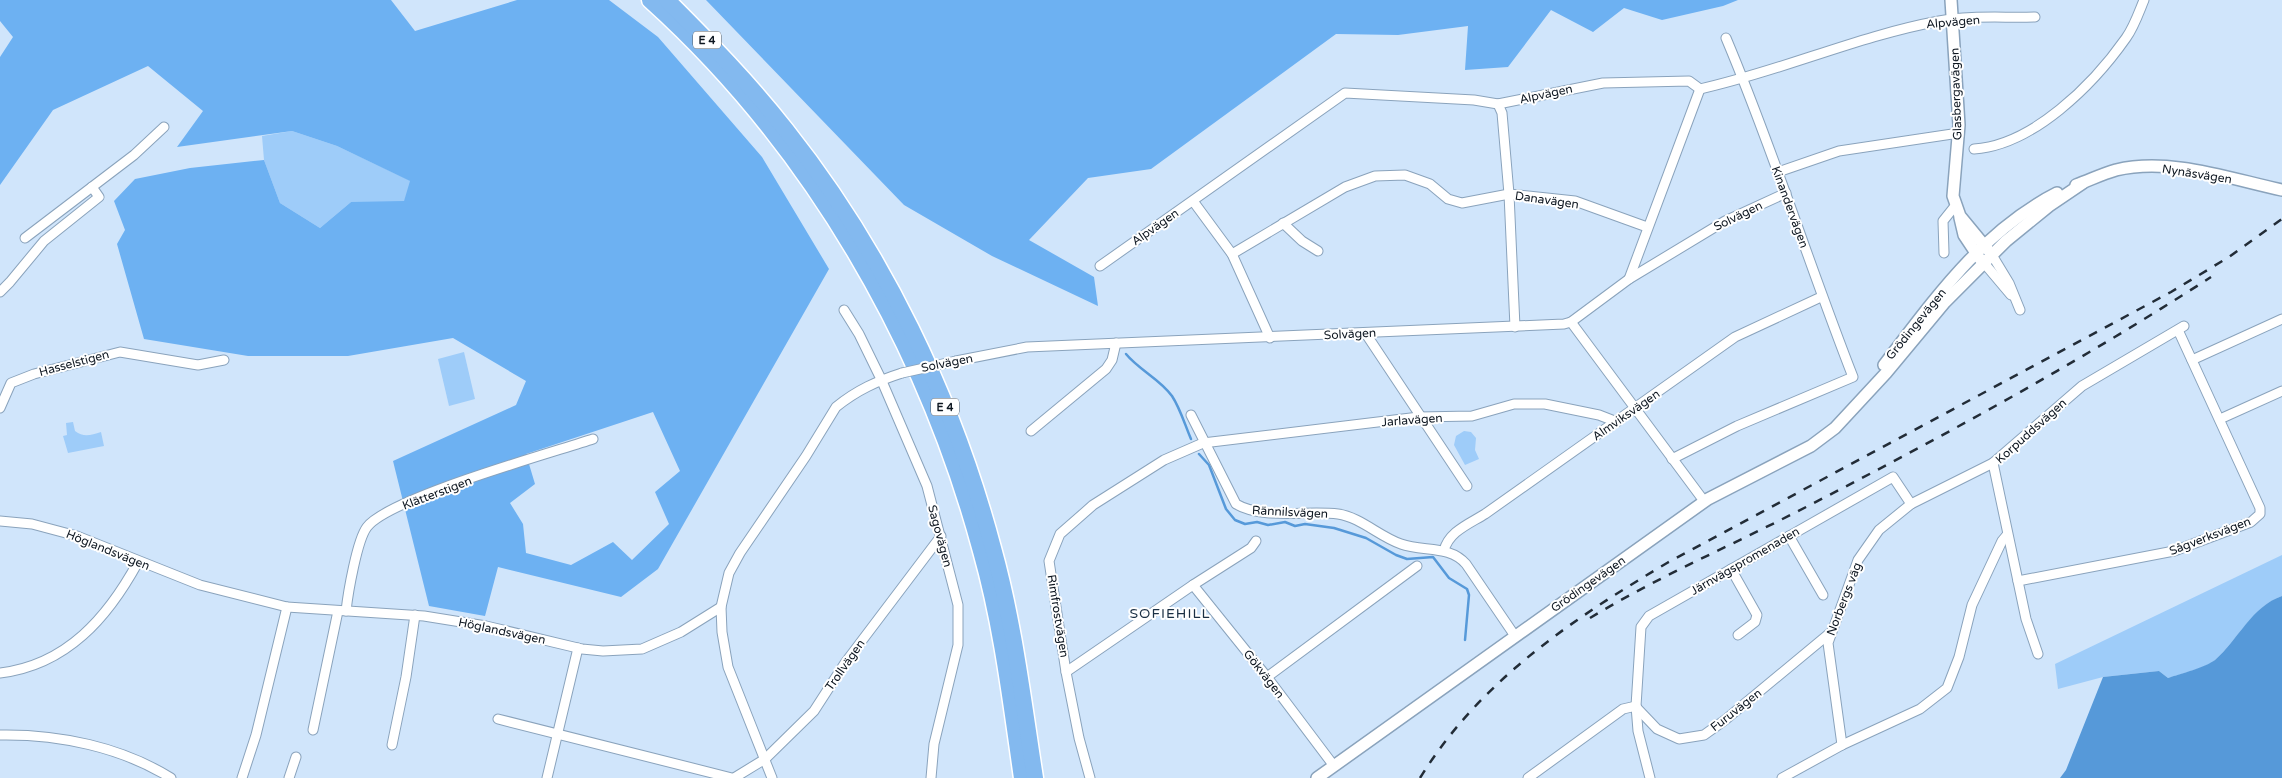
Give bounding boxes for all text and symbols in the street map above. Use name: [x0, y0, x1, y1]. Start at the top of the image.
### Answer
street label: Alpvägen: [1925, 13, 1981, 31]
road number: E 4: [693, 32, 721, 48]
street label: Glasbergavägen: [1947, 48, 1965, 140]
street label: Alpvägen: [1518, 82, 1574, 106]
street label: Nynäsvägen: [2161, 162, 2233, 186]
street label: Kinandervägen: [1769, 164, 1811, 250]
street label: Danavägen: [1514, 189, 1580, 211]
street label: Solvägen: [1711, 198, 1765, 234]
street label: Alpvägen: [1129, 206, 1181, 248]
street label: Grödingevägen: [1883, 286, 1949, 362]
street label: Solvägen: [1323, 326, 1377, 342]
street label: Hasselstigen: [37, 347, 111, 379]
street label: Solvägen: [920, 351, 974, 375]
street label: Almviksvägen: [1590, 387, 1662, 443]
street label: Korpuddsvägen: [1993, 396, 2069, 466]
road number: E 4: [931, 398, 959, 416]
street label: Jarlavägen: [1381, 411, 1443, 429]
street label: Klätterstigen: [400, 473, 474, 513]
street label: Sagovägen: [925, 503, 955, 569]
street label: Rännilsvägen: [1252, 503, 1328, 521]
street label: Sågverksvägen: [2167, 514, 2253, 558]
street label: Järnvägspromenaden: [1688, 524, 1802, 598]
street label: Höglandsvägen: [64, 527, 152, 573]
street label: Grödingevägen: [1548, 553, 1628, 615]
street label: Norbergs väg: [1824, 560, 1864, 638]
street label: Rimfrostvägen: [1045, 574, 1071, 658]
district label: SOFIEHILL: [1129, 605, 1211, 622]
street label: Höglandsvägen: [457, 615, 547, 647]
street label: Trollvägen: [822, 637, 868, 693]
street label: Gökvägen: [1241, 647, 1287, 701]
street label: Furuvägen: [1708, 686, 1764, 734]

